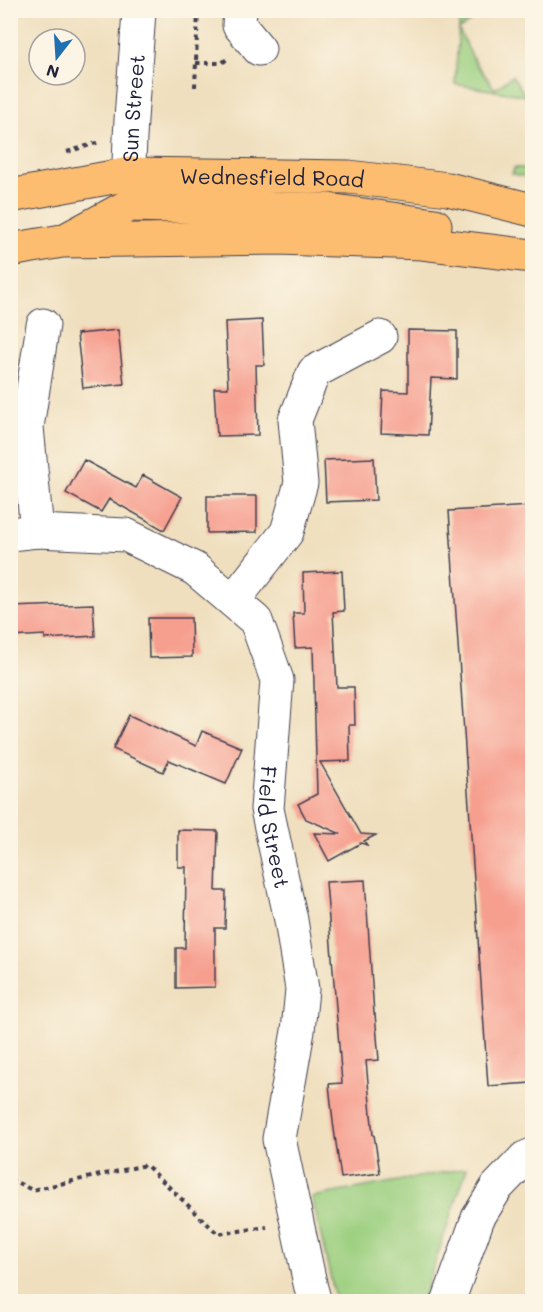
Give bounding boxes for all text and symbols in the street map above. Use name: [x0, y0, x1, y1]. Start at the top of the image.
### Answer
north arrow: [27, 27, 87, 87]
street label: Sun Street: [116, 53, 149, 163]
text: N: [44, 60, 61, 84]
street label: Wednesfield Road: [179, 161, 366, 192]
street label: Field Street: [252, 765, 297, 890]

